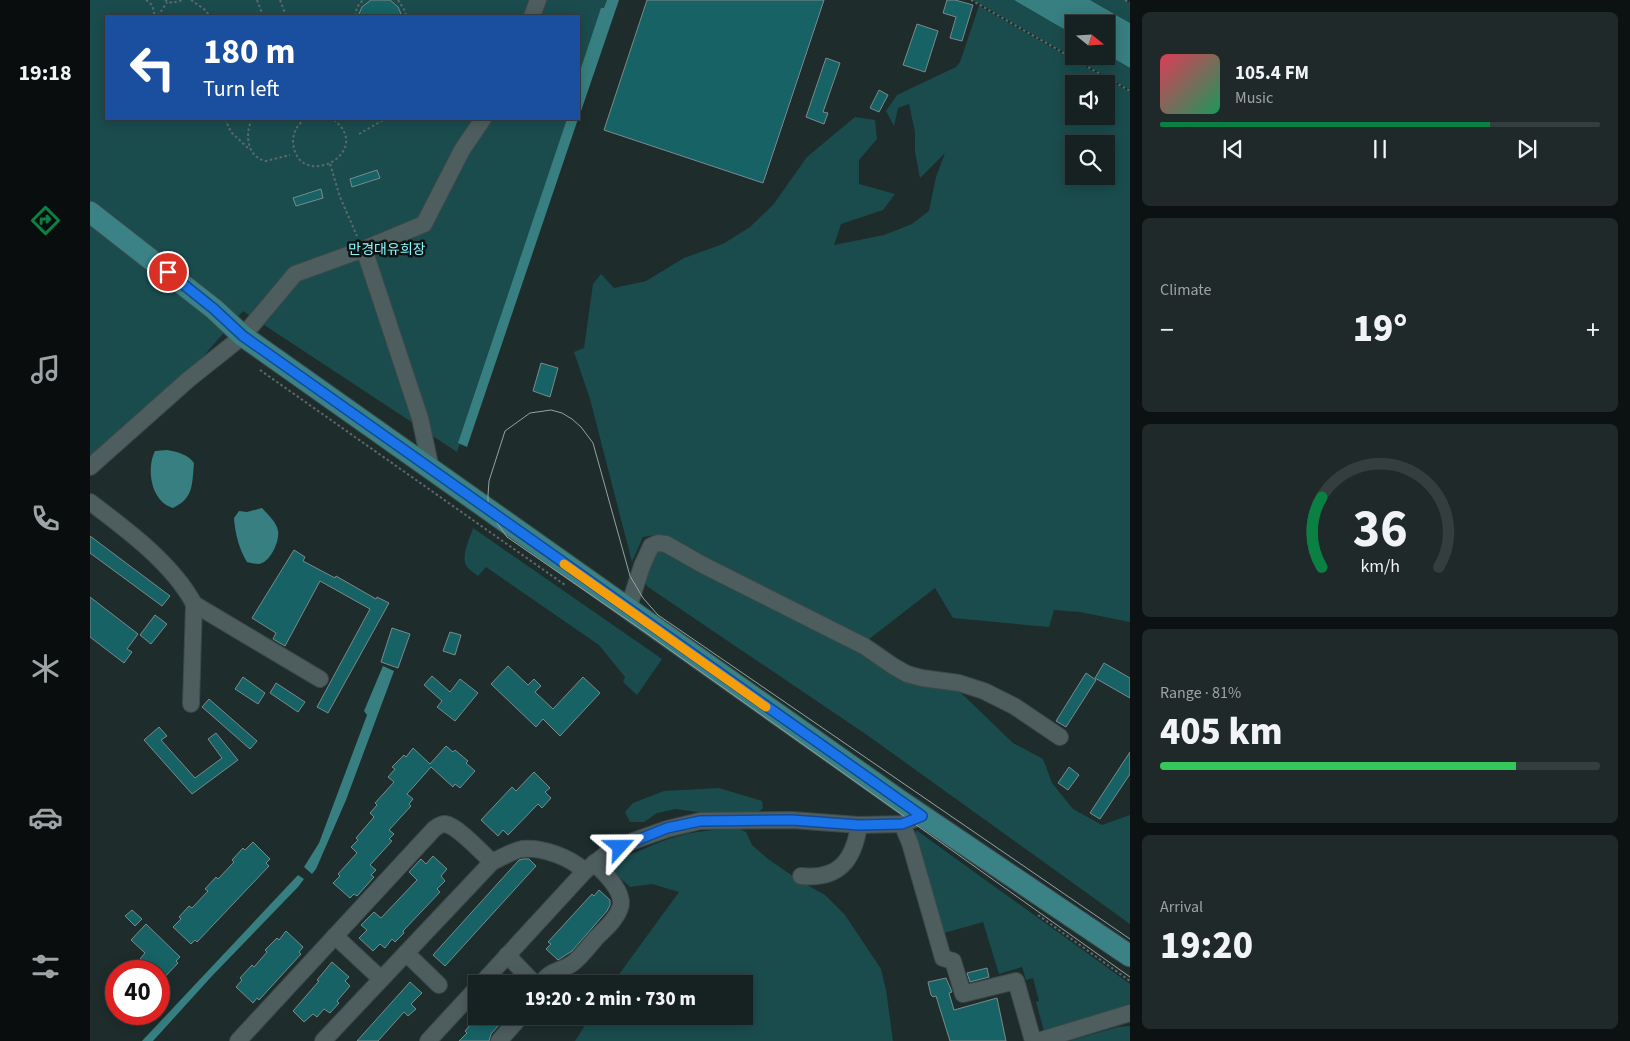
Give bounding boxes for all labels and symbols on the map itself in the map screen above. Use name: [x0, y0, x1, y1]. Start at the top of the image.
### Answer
north arrow: [1065, 15, 1115, 65]
park label: 만경대유희장: [348, 240, 426, 260]
pin: [147, 251, 189, 293]
position arrow: [593, 820, 645, 872]
speed limit sign: 40: [105, 960, 170, 1025]

